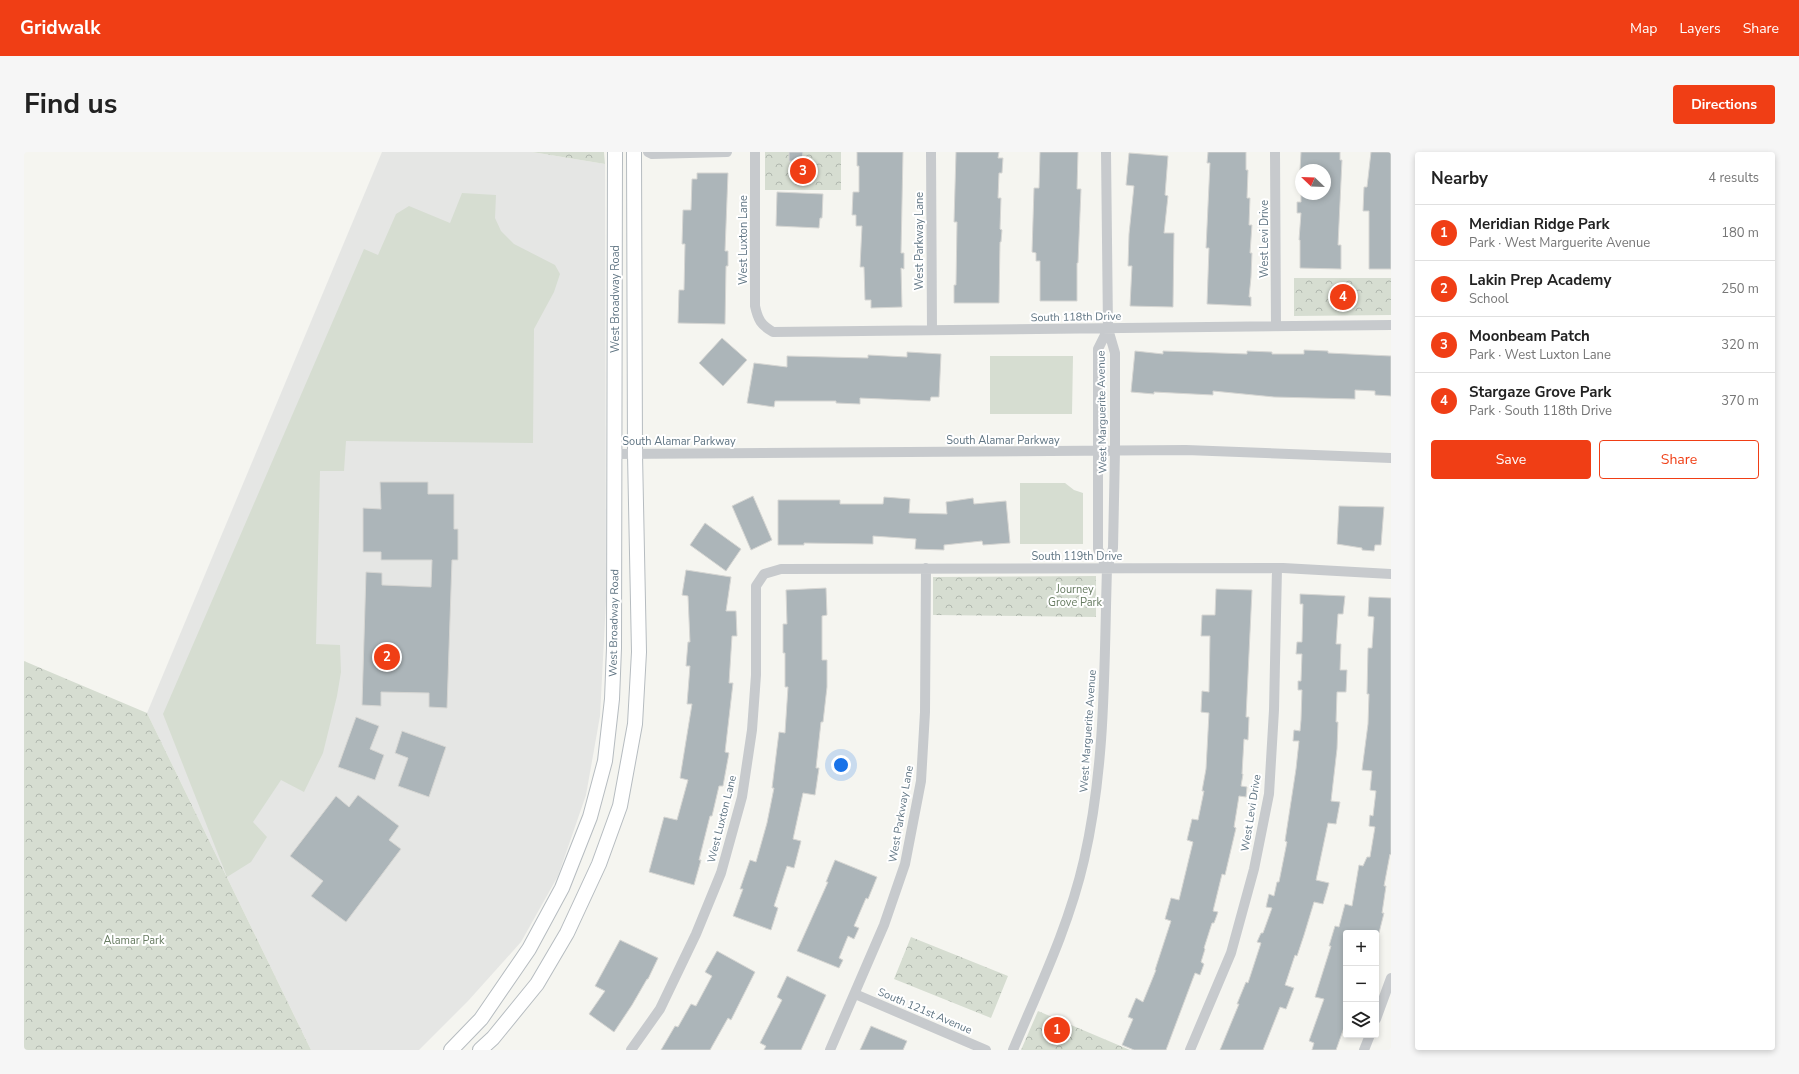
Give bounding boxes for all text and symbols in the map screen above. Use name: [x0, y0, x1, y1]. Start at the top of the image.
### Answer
text: Gridwalk: [20, 15, 100, 41]
text: Map: [1630, 19, 1657, 38]
text: Layers: [1679, 19, 1721, 38]
text: Share: [1743, 19, 1779, 38]
text: Find us: [24, 85, 118, 123]
button: Directions: [1673, 85, 1775, 124]
pin: 3: [790, 156, 816, 186]
north arrow: [1295, 164, 1331, 200]
text: Nearby: [1431, 167, 1488, 190]
text: 4 results: [1708, 169, 1759, 187]
street label: West Parkway Lane: [912, 192, 927, 290]
street label: West Luxton Lane: [736, 195, 751, 285]
street label: West Levi Drive: [1257, 200, 1272, 278]
text: Meridian Ridge Park: [1469, 214, 1610, 234]
text: 1: [1440, 224, 1448, 242]
text: 180 m: [1721, 224, 1759, 242]
text: Park · West Marguerite Avenue: [1469, 234, 1650, 252]
street label: West Broadway Road: [608, 245, 623, 353]
text: Lakin Prep Academy: [1469, 270, 1611, 290]
text: 2: [1440, 280, 1448, 298]
text: 250 m: [1721, 280, 1759, 298]
pin: 4: [1330, 282, 1356, 312]
text: School: [1469, 290, 1509, 308]
street label: South 118th Drive: [1030, 309, 1122, 325]
text: Moonbeam Patch: [1469, 326, 1590, 346]
text: 3: [1440, 336, 1448, 354]
text: 320 m: [1721, 336, 1759, 354]
text: Park · West Luxton Lane: [1469, 346, 1611, 364]
street label: West Marguerite Avenue: [1093, 350, 1111, 474]
text: Stargaze Grove Park: [1469, 382, 1611, 402]
text: 4: [1440, 392, 1448, 410]
text: 370 m: [1721, 392, 1759, 410]
text: Park · South 118th Drive: [1469, 402, 1612, 420]
street label: South Alamar Parkway: [946, 433, 1060, 448]
street label: South Alamar Parkway: [622, 434, 736, 449]
button: Save: [1431, 440, 1591, 479]
button: Share: [1599, 440, 1759, 479]
street label: South 119th Drive: [1032, 549, 1123, 564]
street label: West Broadway Road: [606, 569, 622, 677]
park label: Journey Grove Park: [1048, 582, 1103, 610]
pin: 2: [374, 642, 400, 672]
street label: West Marguerite Avenue: [1076, 669, 1100, 793]
your location: [831, 755, 851, 775]
street label: West Parkway Lane: [885, 764, 917, 864]
street label: West Luxton Lane: [704, 773, 740, 864]
street label: West Levi Drive: [1237, 773, 1265, 853]
map controls: [1343, 930, 1379, 1038]
button: +: [1343, 930, 1379, 966]
park label: Alamar Park: [103, 933, 165, 948]
button: −: [1343, 966, 1379, 1002]
street label: South 121st Avenue: [876, 984, 975, 1038]
button: layers: [1343, 1002, 1379, 1038]
pin: 1: [1044, 1015, 1070, 1045]

